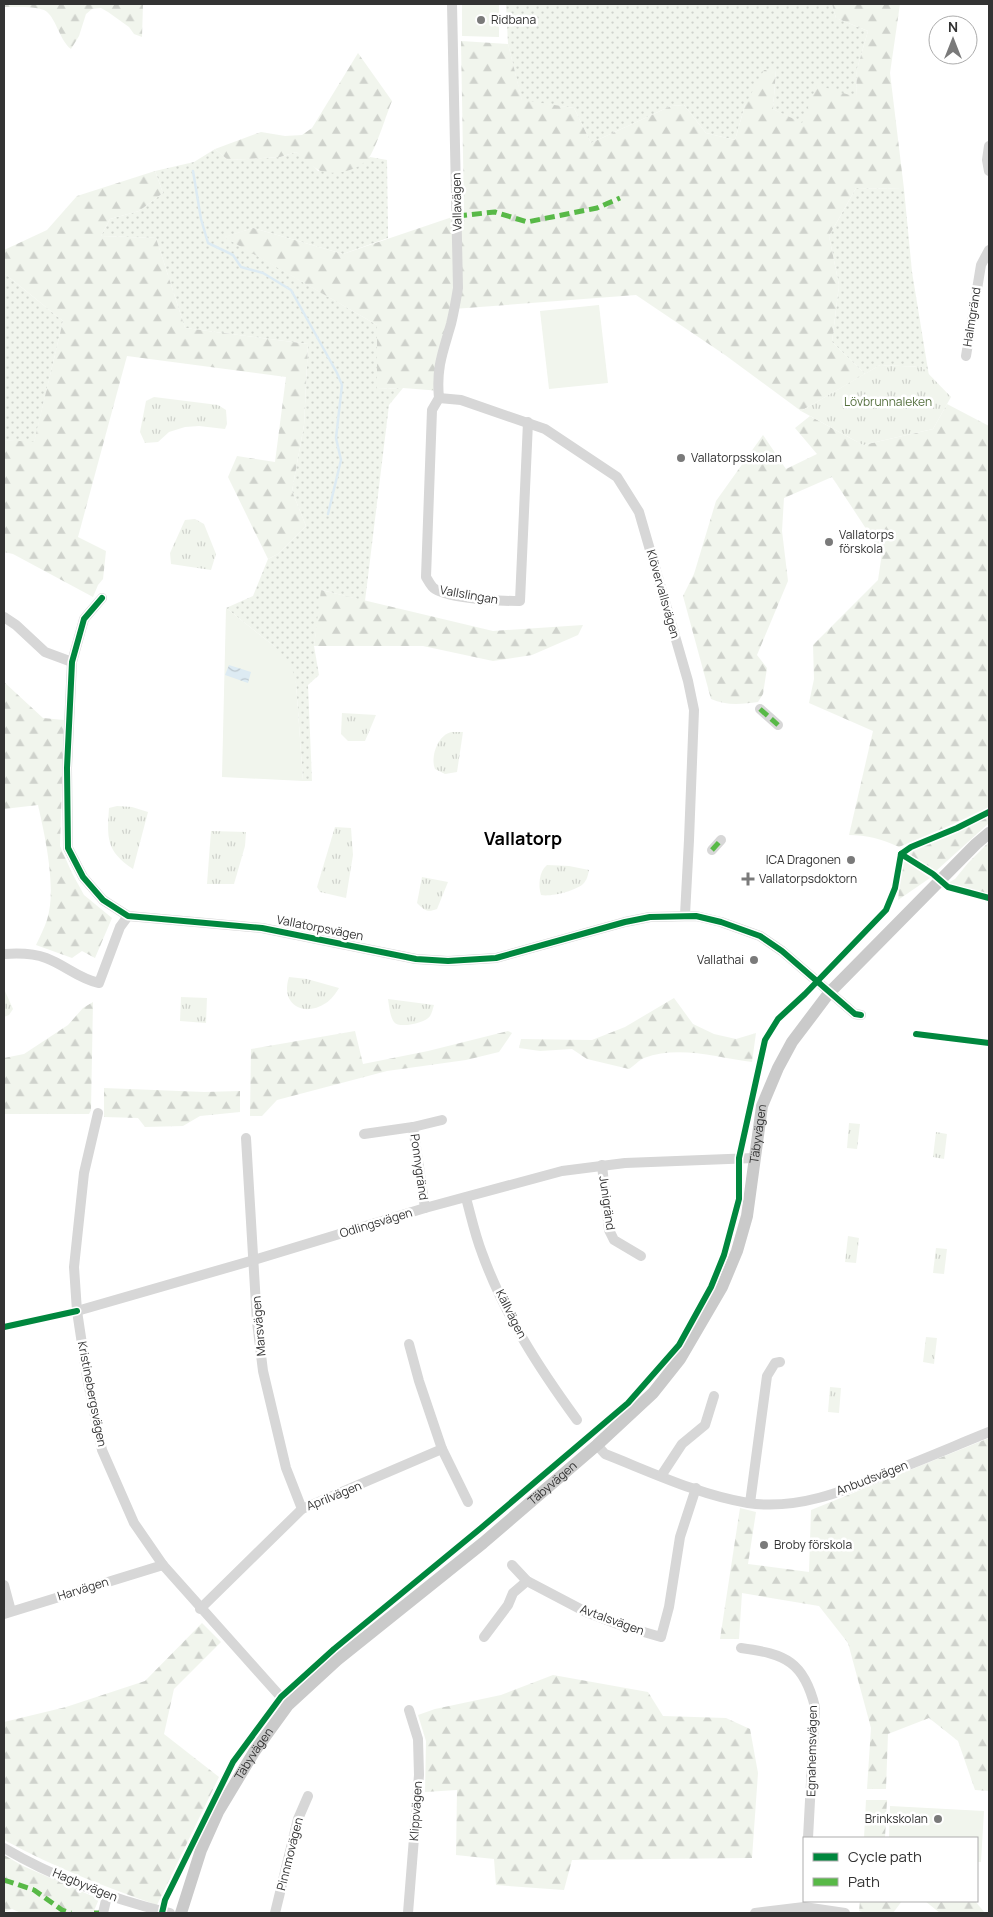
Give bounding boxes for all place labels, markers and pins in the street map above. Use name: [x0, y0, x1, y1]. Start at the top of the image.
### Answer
place label: Ridbana: [491, 11, 536, 28]
marker: Ridbana: [475, 14, 487, 26]
place label: Vallatorpsskolan: [691, 449, 782, 466]
marker: Vallatorpsskolan: [675, 452, 687, 464]
place label: Vallatorps förskola: [839, 526, 894, 557]
marker: Vallatorps förskola: [823, 536, 835, 548]
place label: ICA Dragonen: [766, 851, 841, 868]
marker: ICA Dragonen: [845, 854, 857, 866]
place label: Vallatorpsdoktorn: [759, 870, 857, 887]
marker: Vallatorpsdoktorn: [741, 872, 755, 886]
place label: Vallathai: [697, 951, 744, 968]
marker: Vallathai: [748, 954, 760, 966]
place label: Broby förskola: [774, 1536, 852, 1553]
marker: Broby förskola: [758, 1539, 770, 1551]
place label: Brinkskolan: [865, 1810, 928, 1827]
marker: Brinkskolan: [932, 1813, 944, 1825]

